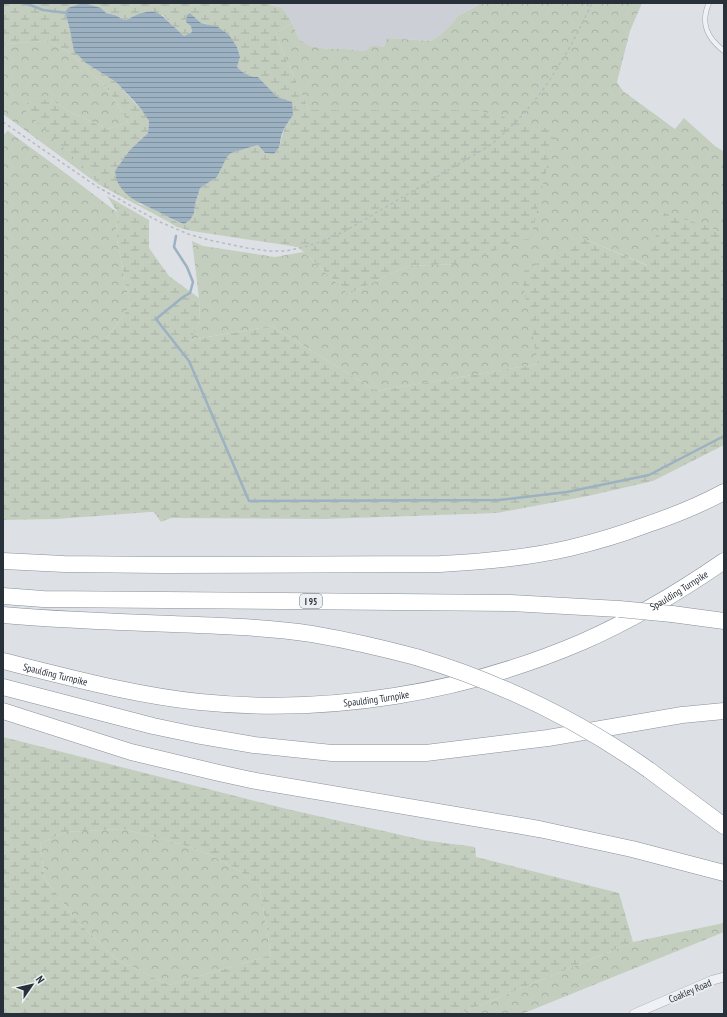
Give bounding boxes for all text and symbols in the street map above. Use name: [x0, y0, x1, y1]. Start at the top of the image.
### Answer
street label: Spaulding Turnpike: [647, 567, 710, 613]
road number: I 95: [300, 594, 322, 608]
street label: Spaulding Turnpike: [22, 660, 89, 688]
street label: Spaulding Turnpike: [343, 687, 410, 709]
north arrow: [12, 965, 52, 1005]
text: N: [33, 973, 48, 986]
street label: Coakley Road: [667, 976, 713, 1006]

